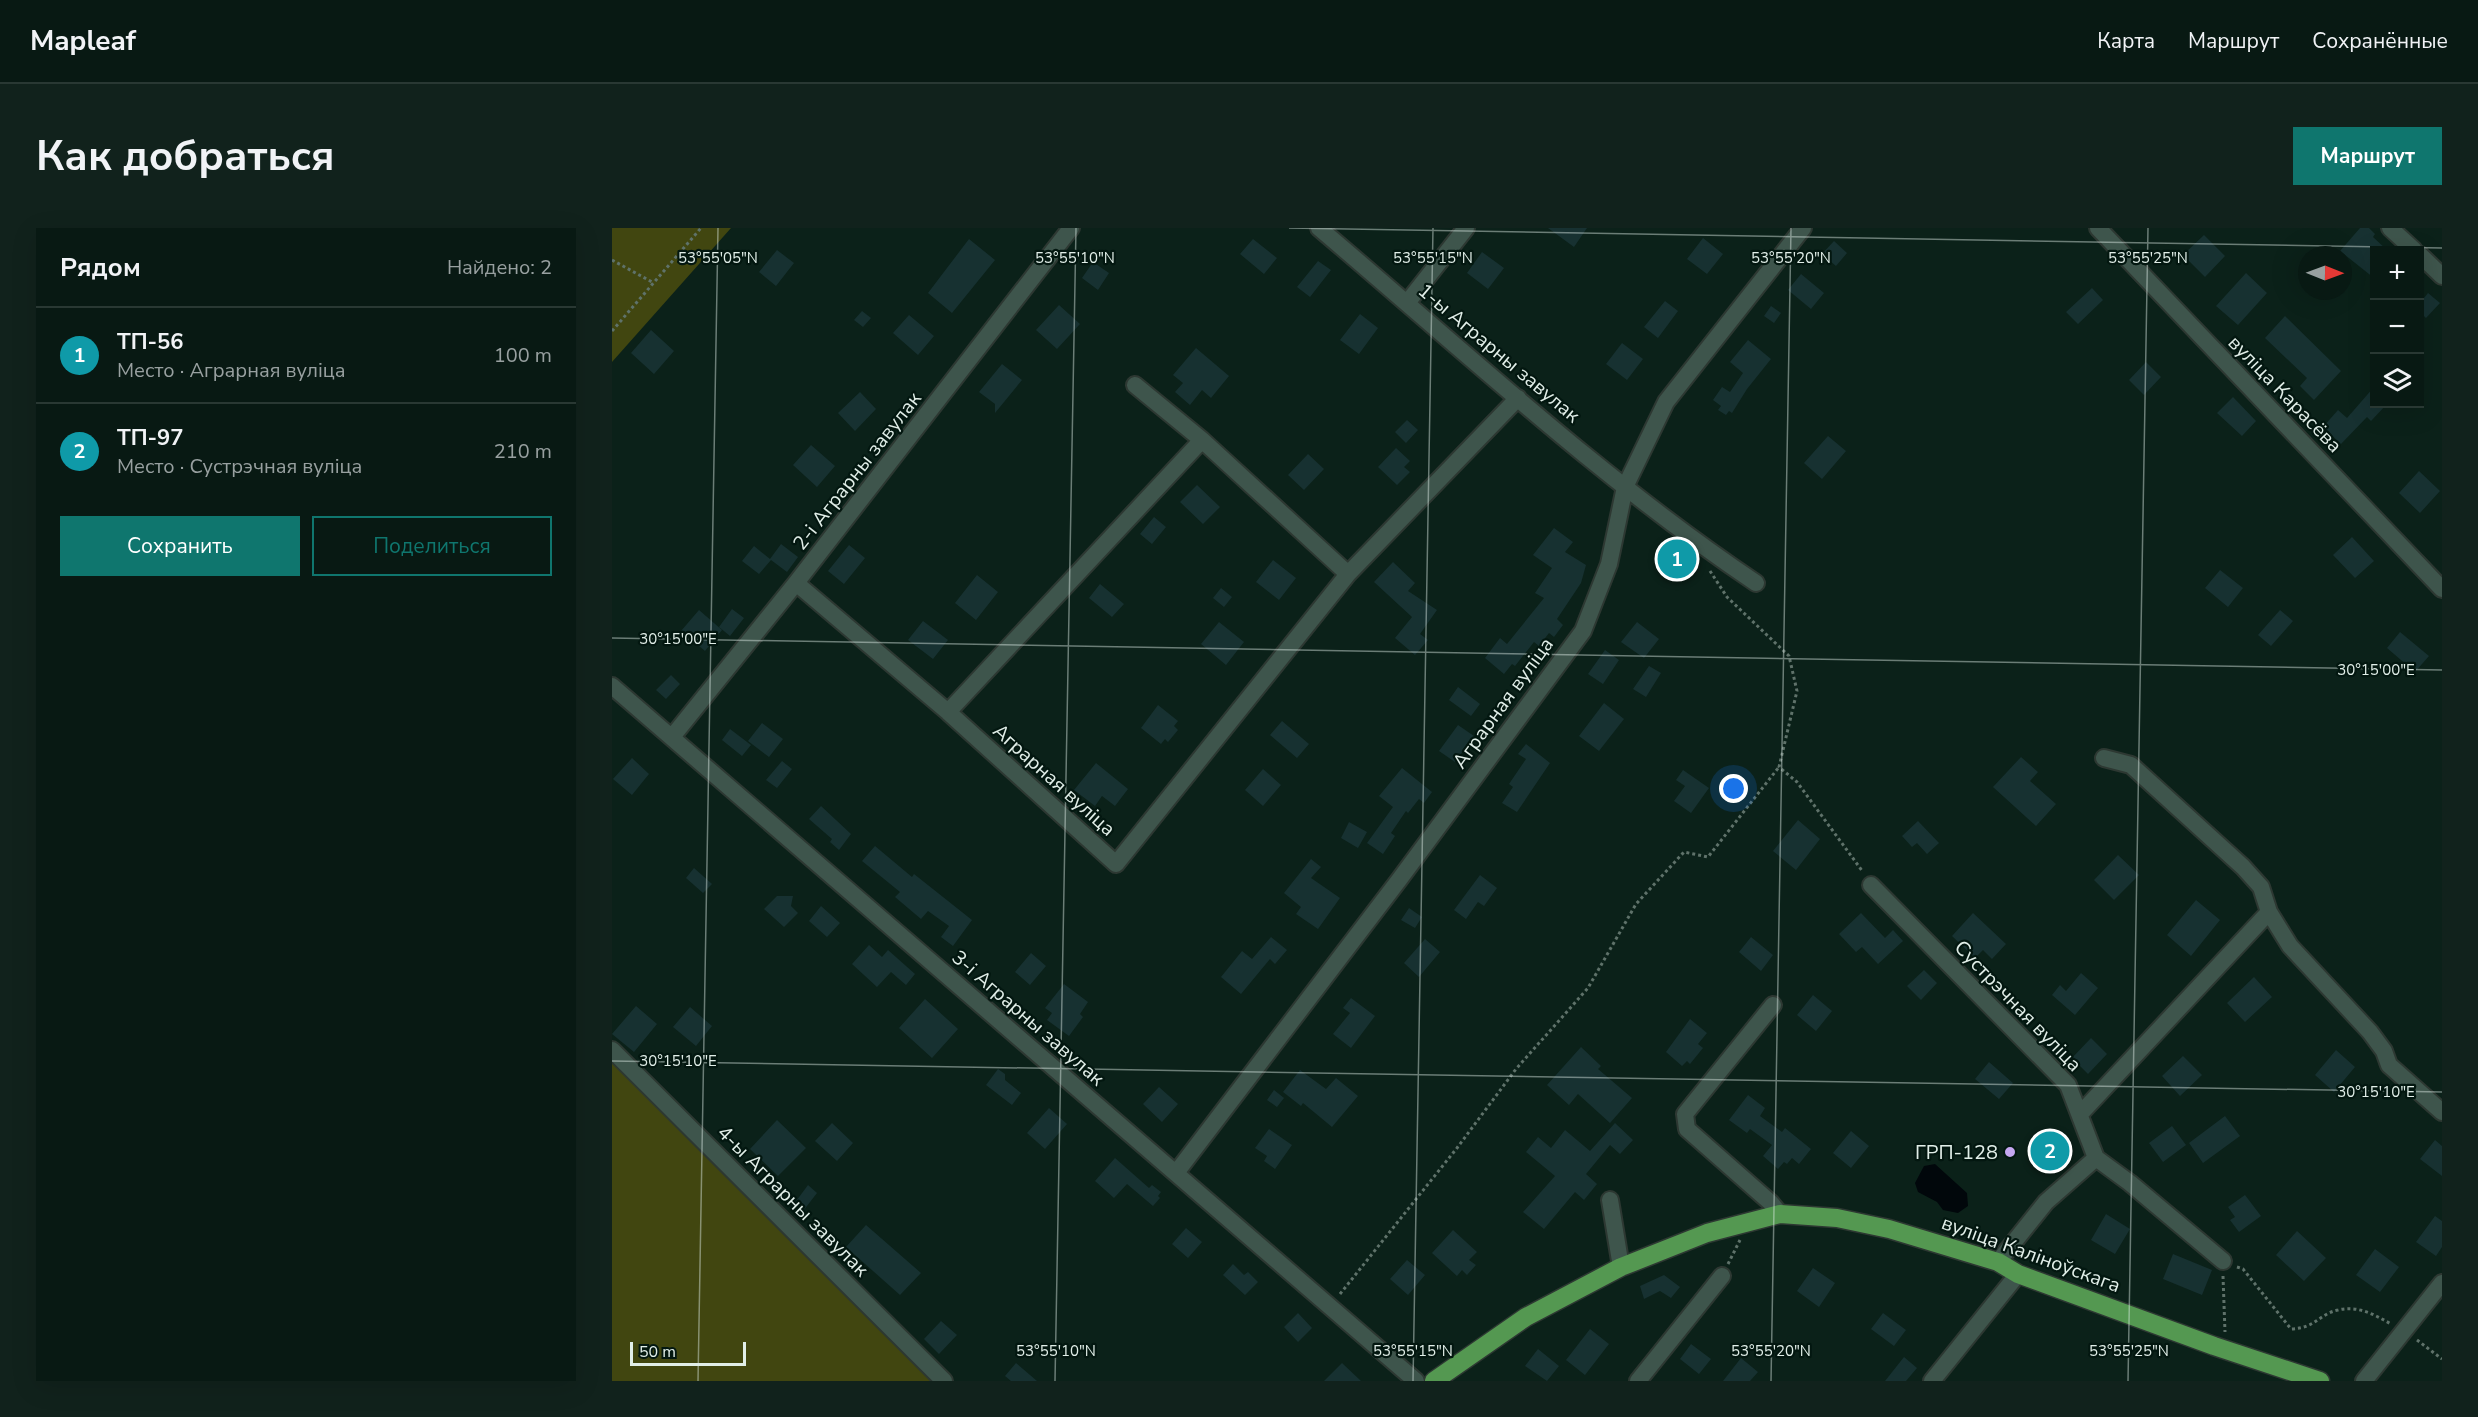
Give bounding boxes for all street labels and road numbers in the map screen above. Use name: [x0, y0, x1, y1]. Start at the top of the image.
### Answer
street label: 1-ы Аграрны завулак: [1412, 277, 1586, 429]
street label: вуліца Карасёва: [2222, 329, 2348, 459]
street label: 2-і Аграрны завулак: [787, 386, 928, 556]
street label: Аграрная вуліца: [1446, 632, 1560, 774]
street label: Аграрная вуліца: [987, 718, 1121, 842]
street label: Сустрэчная вуліца: [1948, 934, 2088, 1078]
street label: 3-і Аграрны завулак: [946, 944, 1110, 1092]
street label: 4-ы Аграрны завулак: [711, 1119, 875, 1283]
street label: вуліца Каліноўскага: [1938, 1209, 2124, 1299]

